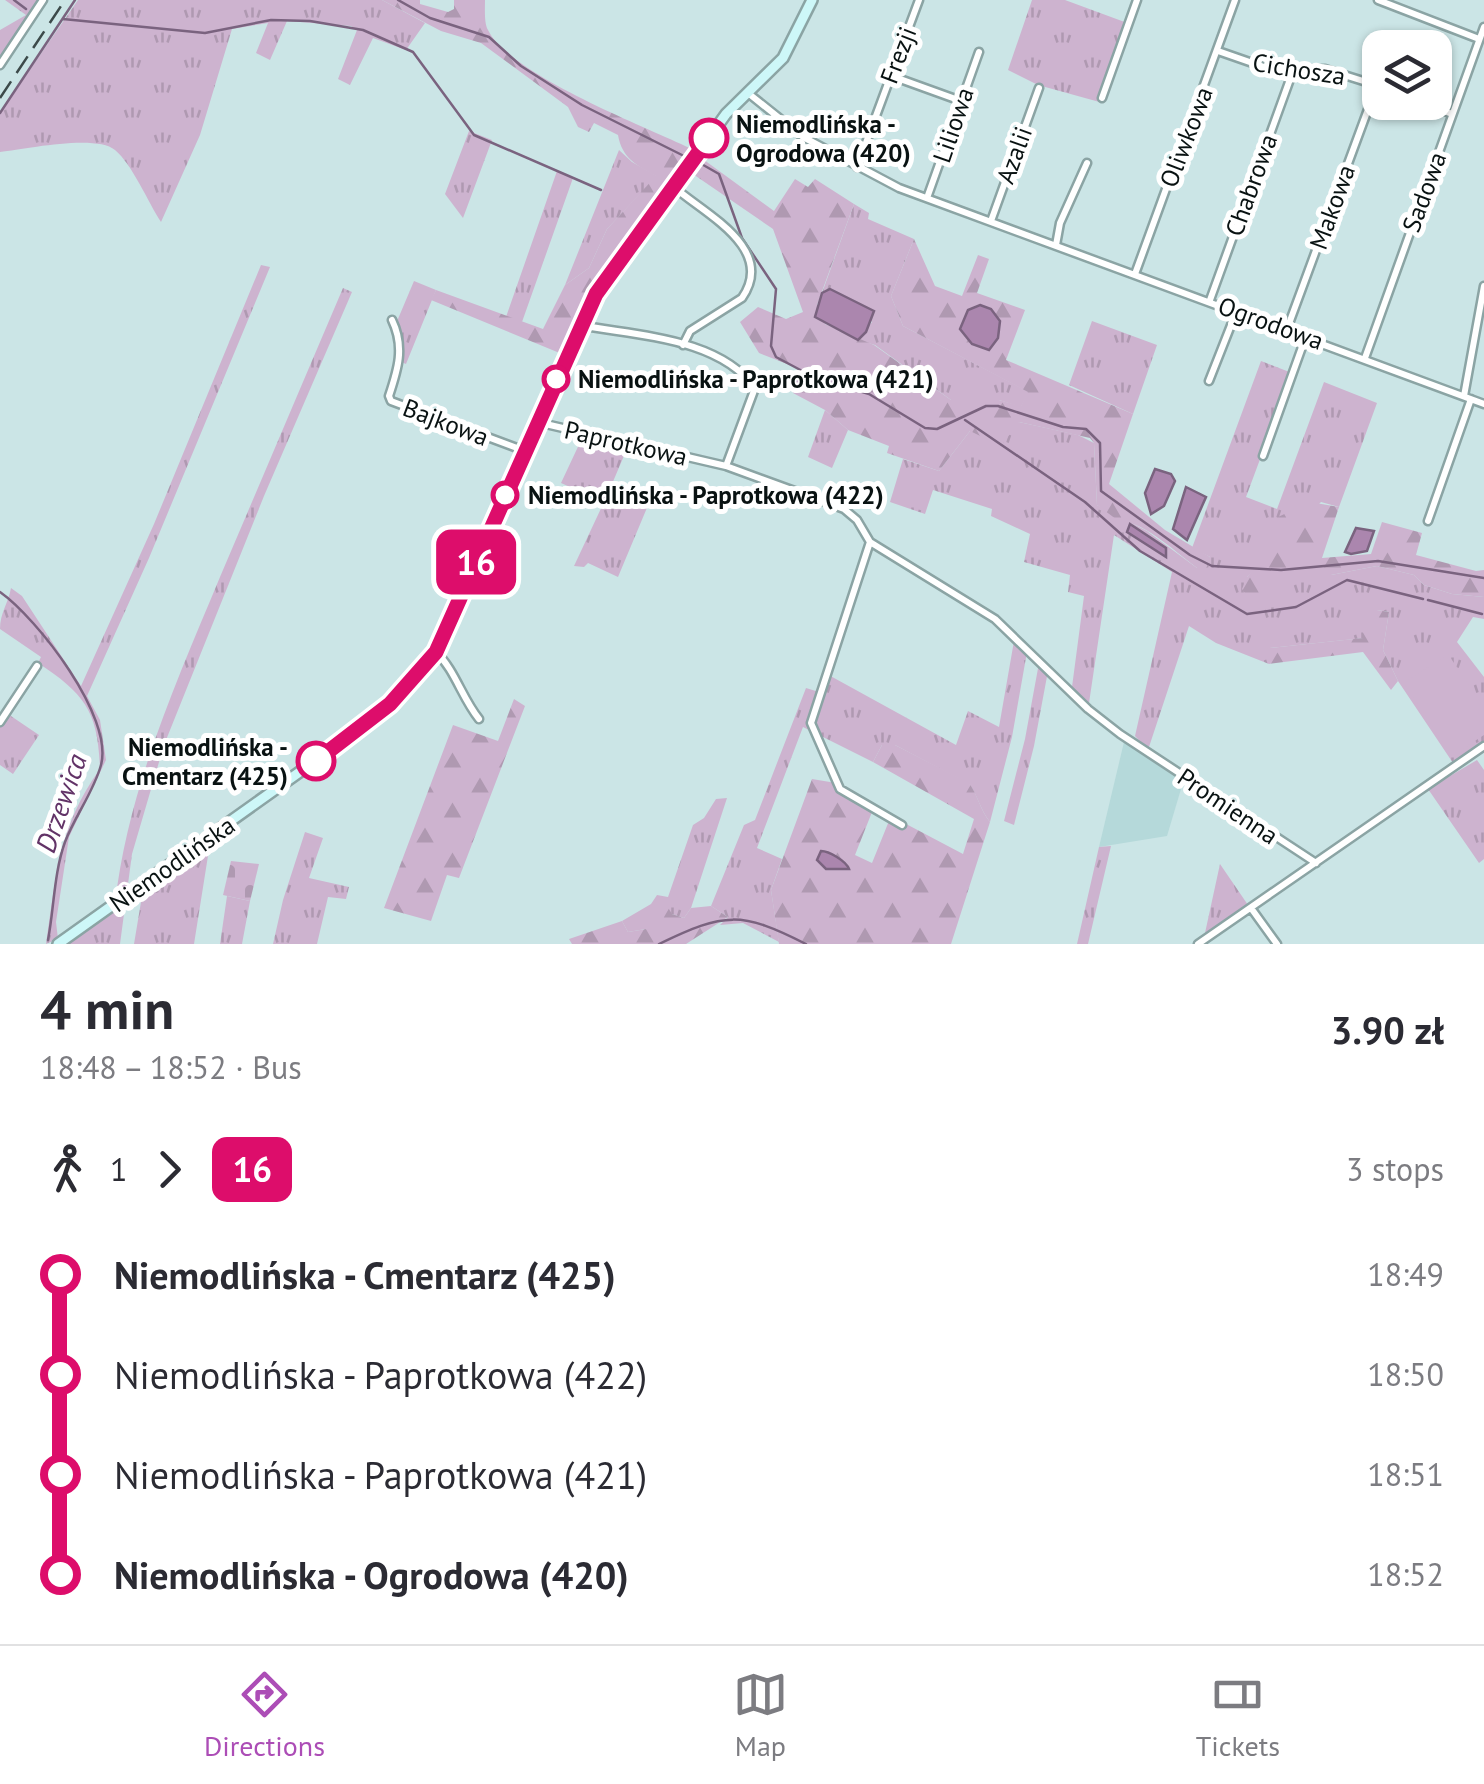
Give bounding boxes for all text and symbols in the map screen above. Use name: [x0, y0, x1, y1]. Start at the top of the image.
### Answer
street label: Frezji: [873, 22, 923, 88]
map controls: [1362, 30, 1452, 120]
button: layers: [1362, 30, 1452, 120]
street label: Cichosza: [1250, 46, 1348, 92]
street label: Oliwkowa: [1152, 82, 1220, 192]
street label: Liliowa: [925, 83, 981, 167]
place label: Niemodlińska - Ogrodowa (420): [736, 108, 911, 169]
marker: Niemodlińska - Ogrodowa (420): [690, 119, 728, 157]
street label: Azalii: [989, 122, 1039, 188]
street label: Chabrowa: [1218, 130, 1284, 240]
street label: Sadowa: [1395, 148, 1453, 236]
street label: Makowa: [1302, 160, 1362, 254]
street label: Ogrodowa: [1214, 289, 1328, 357]
place label: Niemodlińska - Paprotkowa (421): [578, 363, 934, 395]
marker: Niemodlińska - Paprotkowa (421): [543, 366, 569, 392]
street label: Bajkowa: [399, 391, 493, 453]
street label: Paprotkowa: [562, 413, 690, 473]
place label: Niemodlińska - Paprotkowa (422): [528, 479, 884, 511]
marker: Niemodlińska - Paprotkowa (422): [492, 482, 518, 508]
line badge: 16: [431, 530, 521, 594]
text: 16: [456, 539, 496, 585]
place label: Niemodlińska - Cmentarz (425): [122, 731, 288, 792]
marker: Niemodlińska - Cmentarz (425): [297, 742, 335, 780]
water label: Drzewica: [26, 748, 95, 857]
street label: Promienna: [1172, 761, 1284, 851]
street label: Niemodlińska: [103, 809, 241, 919]
text: 4 min: [40, 973, 174, 1044]
text: 3.90 zł: [1331, 1005, 1444, 1054]
text: 18:48 – 18:52 · Bus: [40, 1046, 302, 1088]
icon: walk: [40, 1142, 95, 1197]
icon: forward: [142, 1142, 197, 1197]
text: 16: [232, 1146, 272, 1192]
text: 1: [110, 1148, 127, 1190]
text: 3 stops: [1346, 1148, 1444, 1190]
text: Niemodlińska - Cmentarz (425): [114, 1250, 616, 1299]
text: 18:49: [1367, 1253, 1444, 1295]
text: Niemodlińska - Paprotkowa (422): [114, 1350, 647, 1399]
text: 18:50: [1367, 1353, 1444, 1395]
text: Niemodlińska - Paprotkowa (421): [114, 1450, 647, 1499]
text: 18:51: [1367, 1453, 1444, 1495]
text: Niemodlińska - Ogrodowa (420): [114, 1550, 629, 1599]
text: 18:52: [1367, 1553, 1444, 1595]
tab: Directions: [204, 1667, 325, 1764]
tab: Map: [733, 1667, 788, 1764]
tab: Tickets: [1196, 1667, 1280, 1764]

